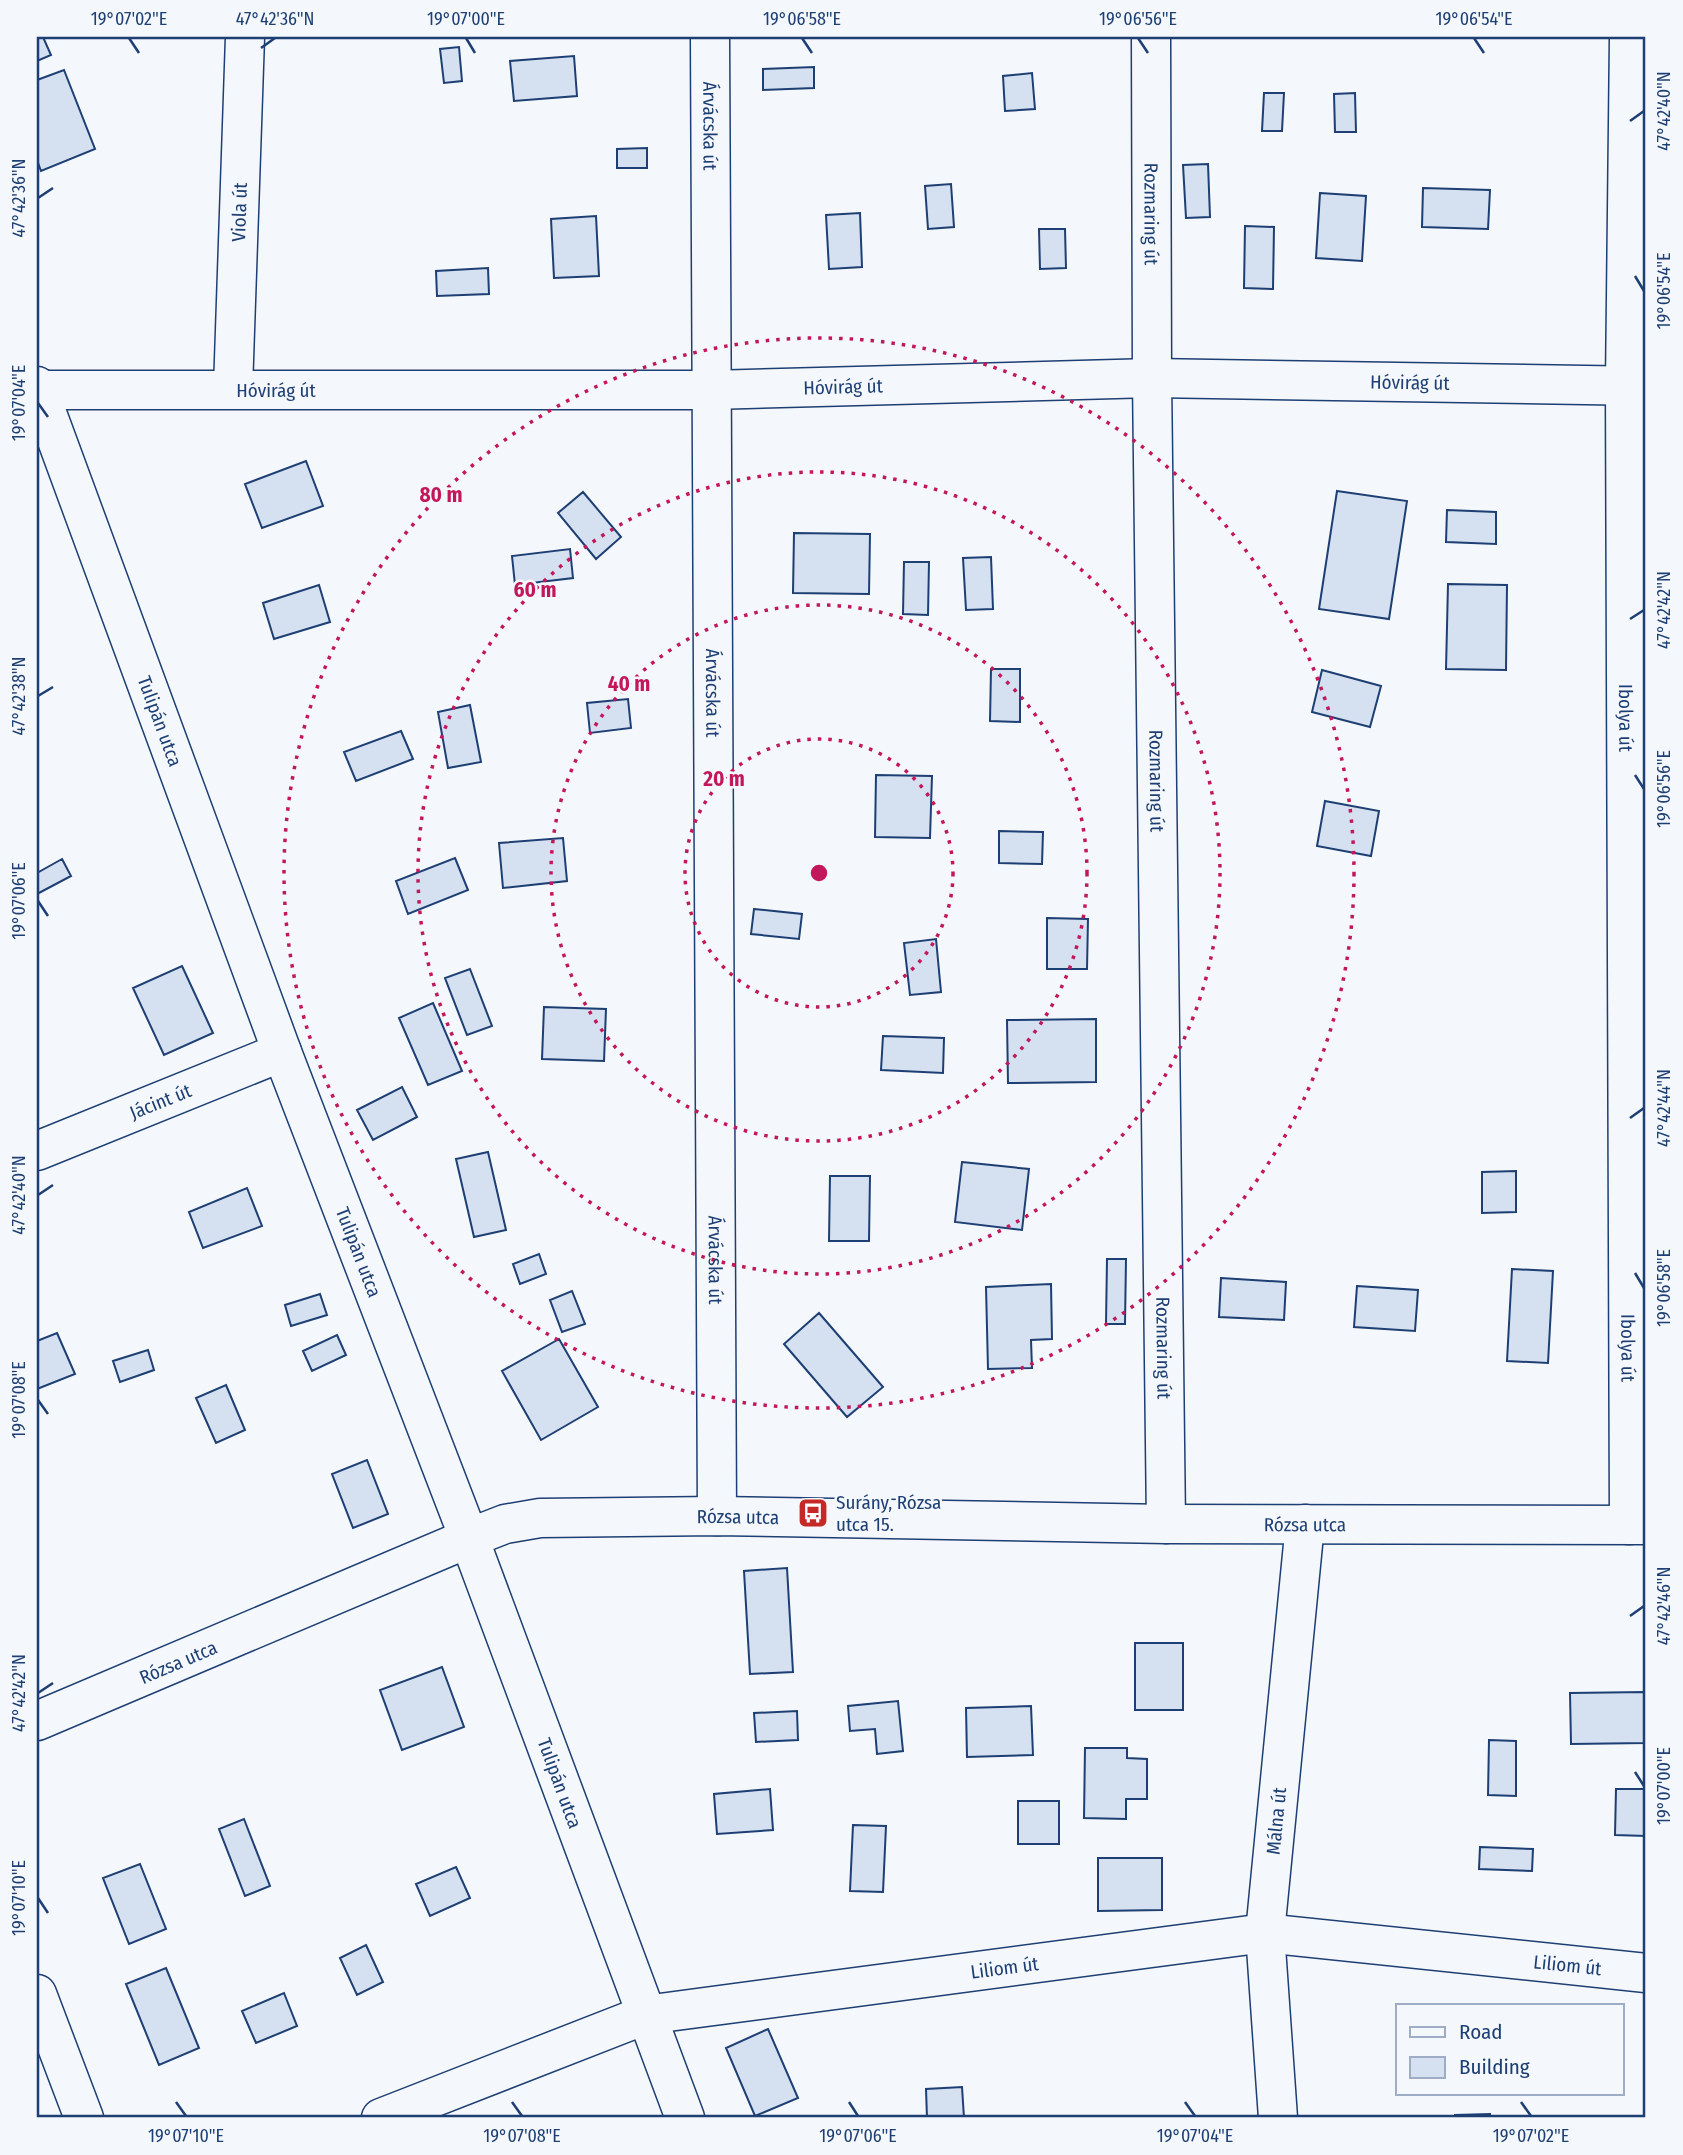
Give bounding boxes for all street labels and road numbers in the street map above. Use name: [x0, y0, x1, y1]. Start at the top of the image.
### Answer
street label: Árvácska út: [698, 81, 722, 171]
street label: Rozmaring út: [1139, 163, 1163, 266]
street label: Viola út: [227, 181, 252, 242]
street label: Hóvirág út: [1370, 371, 1450, 395]
street label: Hóvirág út: [803, 374, 884, 399]
street label: Hóvirág út: [236, 379, 317, 402]
street label: Árvácska út: [701, 648, 724, 738]
street label: Tulipán utca: [133, 673, 187, 770]
street label: Ibolya út: [1614, 684, 1637, 753]
street label: Rozmaring út: [1144, 730, 1169, 833]
street label: Jácint út: [126, 1079, 195, 1124]
street label: Tulipán utca: [331, 1204, 386, 1301]
street label: Árvácska út: [704, 1215, 727, 1305]
street label: Rozmaring út: [1151, 1297, 1175, 1400]
street label: Ibolya út: [1616, 1314, 1640, 1383]
street label: Rózsa utca: [697, 1505, 779, 1529]
street label: Rózsa utca: [1264, 1513, 1346, 1536]
street label: Rózsa utca: [136, 1636, 221, 1689]
street label: Tulipán utca: [533, 1735, 587, 1832]
street label: Málna út: [1262, 1785, 1291, 1856]
street label: Liliom út: [1532, 1950, 1603, 1980]
street label: Liliom út: [969, 1952, 1041, 1984]

